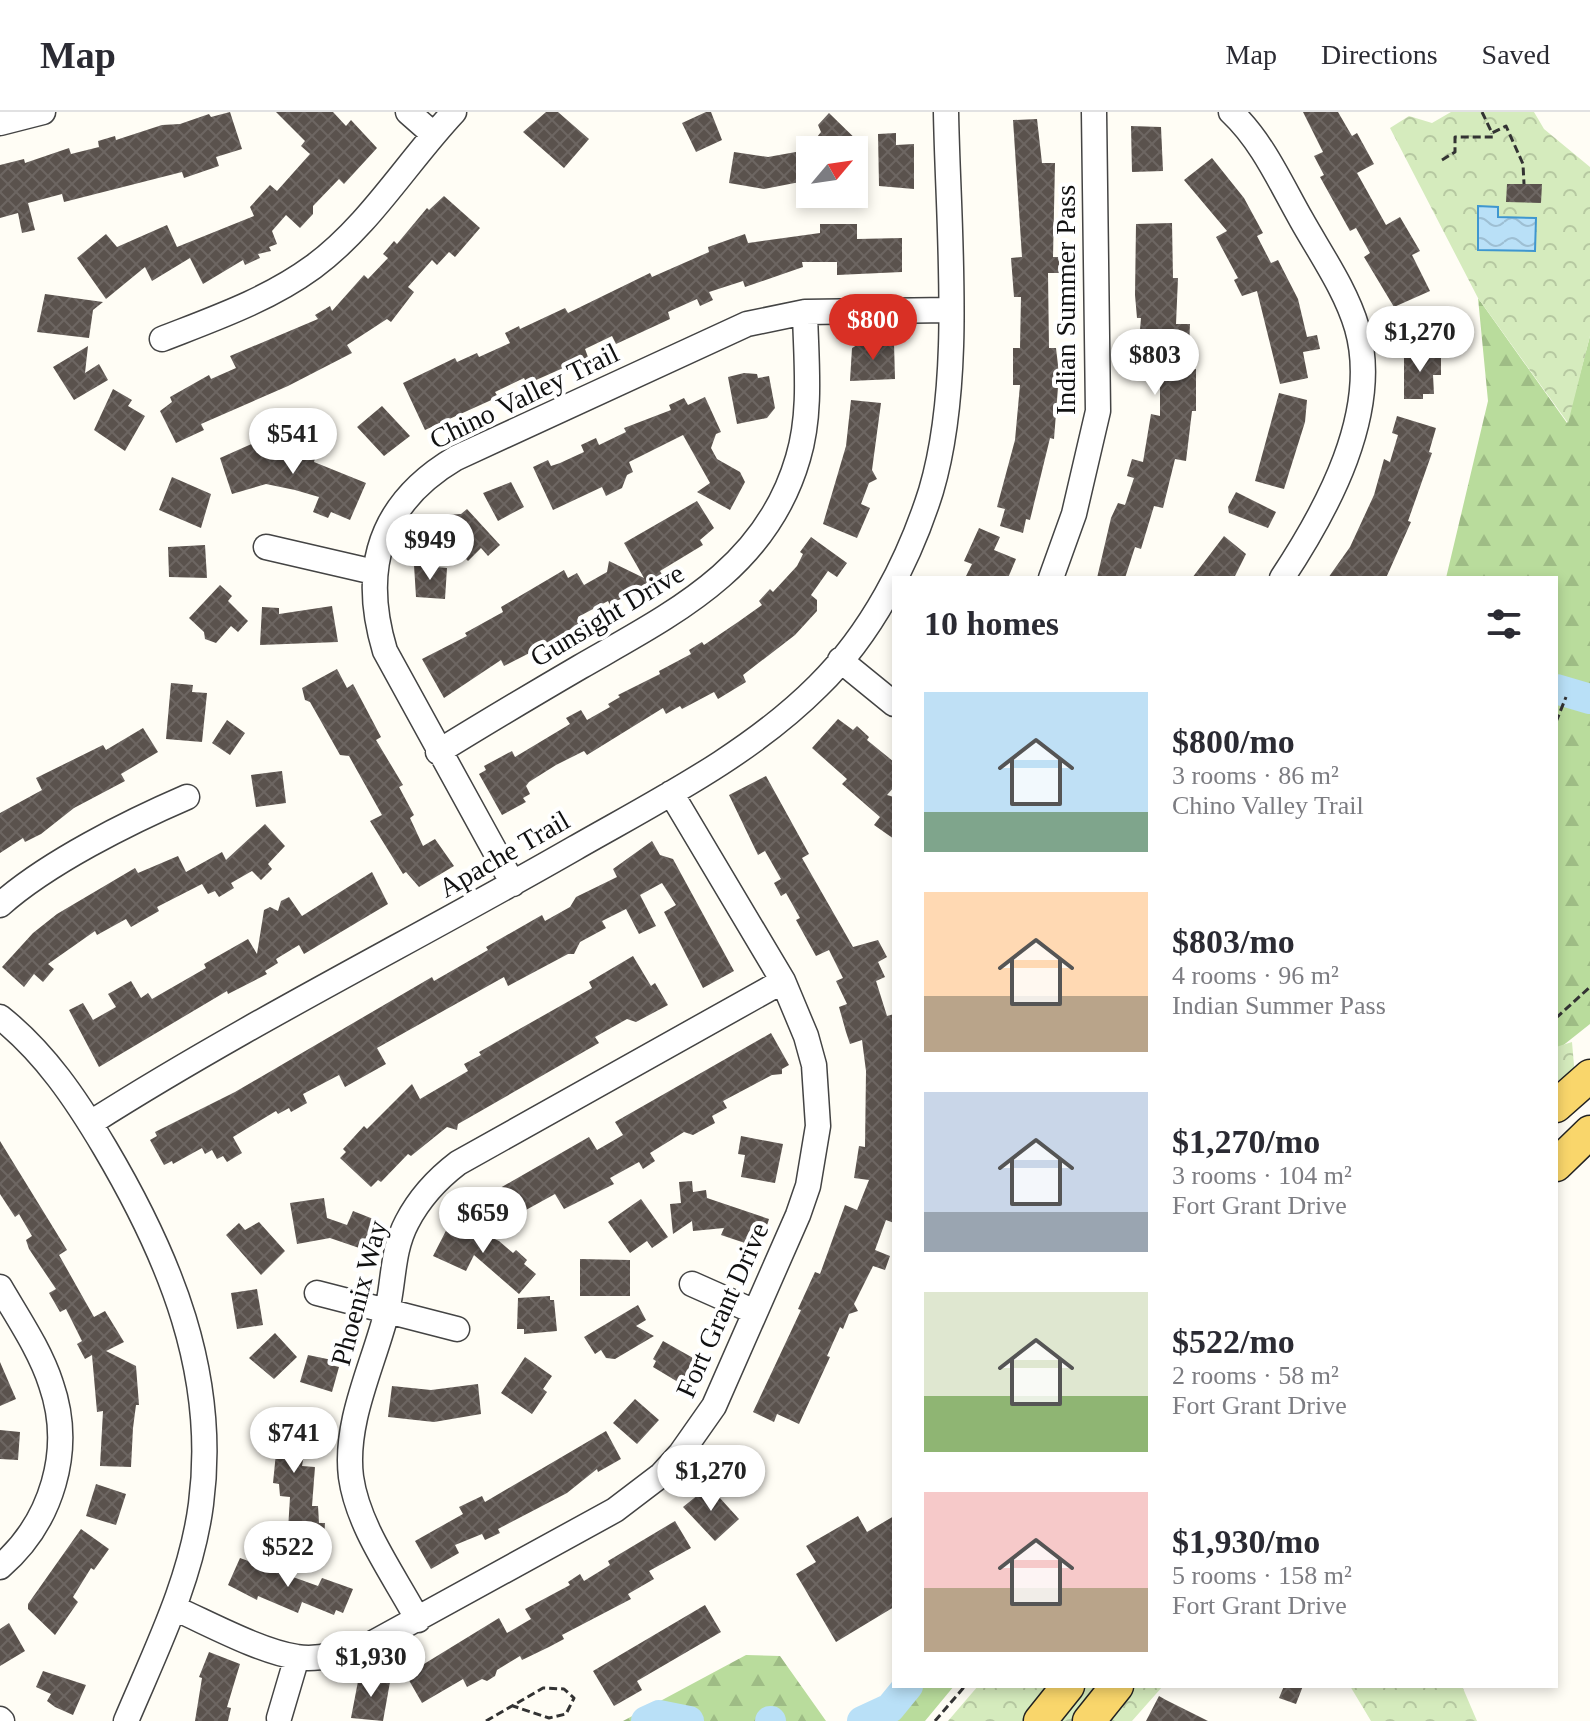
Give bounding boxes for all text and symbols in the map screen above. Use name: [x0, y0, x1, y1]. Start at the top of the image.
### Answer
text: Map: [40, 34, 116, 76]
text: Map: [1226, 39, 1277, 70]
text: Directions: [1321, 39, 1438, 70]
text: Saved: [1482, 39, 1550, 70]
north arrow: [796, 136, 868, 208]
map controls: [796, 136, 868, 208]
street label: Indian Summer Pass: [1050, 185, 1081, 415]
pin: $800: [826, 294, 920, 362]
text: $800: [847, 305, 899, 334]
pin: $1,270: [1355, 306, 1485, 374]
text: $1,270: [1384, 317, 1456, 346]
pin: $803: [1108, 329, 1202, 397]
street label: Chino Valley Trail: [424, 337, 624, 455]
text: $803: [1129, 340, 1181, 369]
pin: $541: [246, 408, 340, 476]
text: $541: [267, 419, 319, 448]
pin: $949: [383, 514, 477, 582]
text: $949: [404, 525, 456, 554]
street label: Gunsight Drive: [525, 557, 689, 673]
icon: filters: [1482, 602, 1526, 646]
text: 10 homes: [924, 605, 1059, 642]
text: $800/mo: [1172, 723, 1295, 760]
icon: home: [988, 724, 1084, 820]
text: 3 rooms · 86 m²: [1172, 761, 1339, 790]
text: Chino Valley Trail: [1172, 791, 1364, 820]
street label: Apache Trail: [433, 804, 575, 904]
text: $803/mo: [1172, 923, 1295, 960]
icon: home: [988, 924, 1084, 1020]
text: 4 rooms · 96 m²: [1172, 961, 1339, 990]
text: Indian Summer Pass: [1172, 991, 1386, 1020]
text: $1,270/mo: [1172, 1123, 1320, 1160]
icon: home: [988, 1124, 1084, 1220]
text: 3 rooms · 104 m²: [1172, 1161, 1352, 1190]
pin: $659: [436, 1187, 530, 1255]
text: Fort Grant Drive: [1172, 1191, 1347, 1220]
text: $659: [457, 1198, 509, 1227]
street label: Phoenix Way: [325, 1217, 393, 1369]
street label: Fort Grant Drive: [670, 1218, 774, 1402]
text: $522/mo: [1172, 1323, 1295, 1360]
icon: home: [988, 1324, 1084, 1420]
text: 2 rooms · 58 m²: [1172, 1361, 1339, 1390]
text: Fort Grant Drive: [1172, 1391, 1347, 1420]
pin: $741: [247, 1407, 341, 1475]
text: $741: [268, 1418, 320, 1447]
pin: $1,270: [646, 1445, 776, 1513]
text: $1,270: [675, 1456, 747, 1485]
pin: $522: [241, 1521, 335, 1589]
text: $1,930/mo: [1172, 1523, 1320, 1560]
icon: home: [988, 1524, 1084, 1620]
text: $522: [262, 1532, 314, 1561]
text: 5 rooms · 158 m²: [1172, 1561, 1352, 1590]
text: Fort Grant Drive: [1172, 1591, 1347, 1620]
pin: $1,930: [306, 1631, 436, 1699]
text: $1,930: [335, 1642, 407, 1671]

